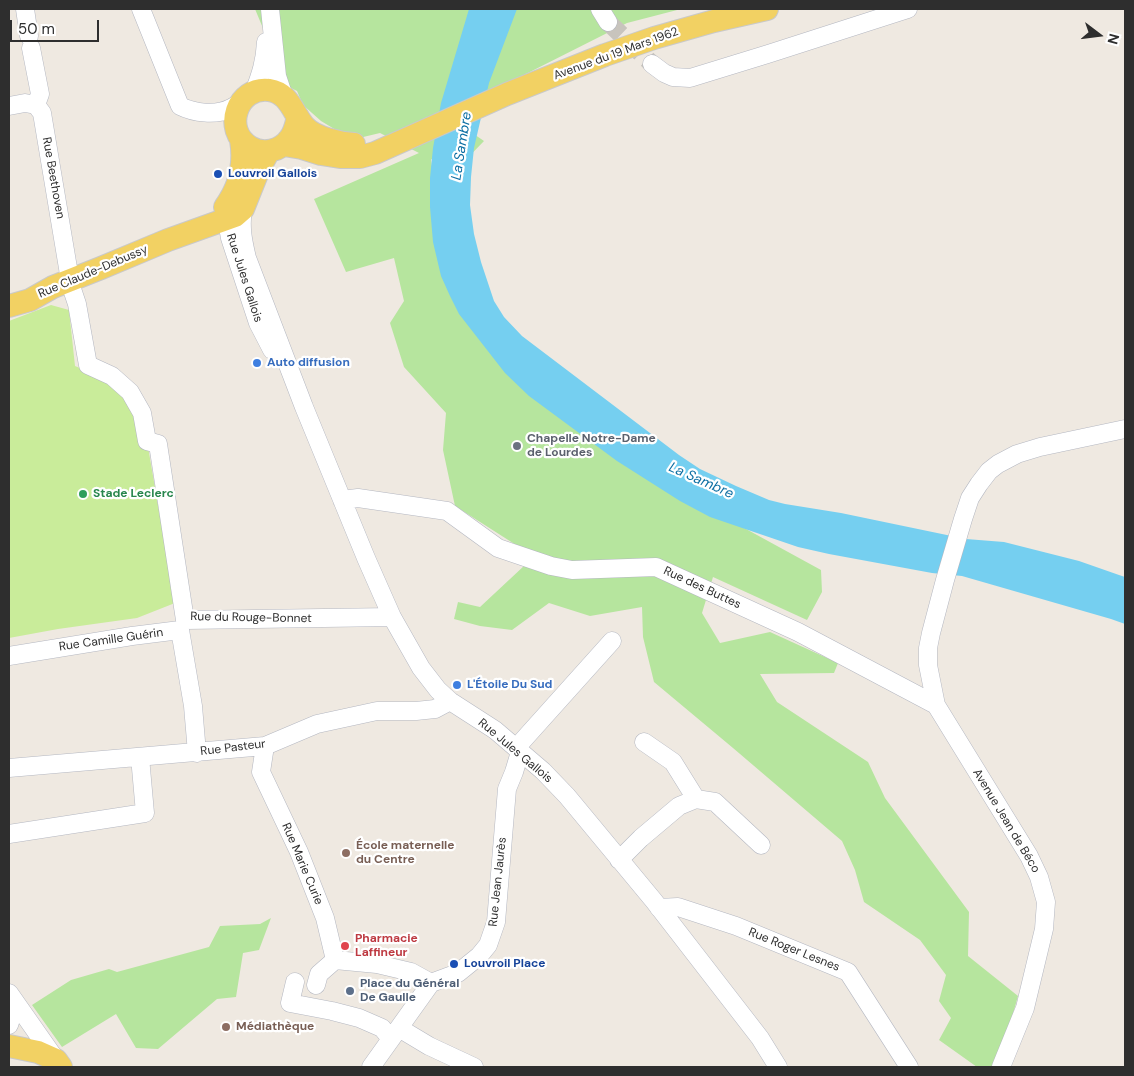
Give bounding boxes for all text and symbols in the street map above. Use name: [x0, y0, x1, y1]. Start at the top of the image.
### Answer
scale bar: [12, 10, 101, 42]
north arrow: [1074, 10, 1124, 60]
text: 50 m: [18, 19, 55, 39]
street label: Avenue du 19 Mars 1962: [552, 25, 680, 83]
text: N: [1103, 32, 1124, 46]
water label: La Sambre: [448, 111, 476, 181]
street label: Rue Beethoven: [39, 136, 67, 220]
place label: Louvroil Gallois: [228, 167, 317, 181]
marker: Louvroil Gallois: [212, 168, 224, 180]
street label: Rue Jules Gallois: [223, 232, 265, 324]
street label: Rue Claude-Debussy: [36, 242, 150, 302]
place label: Auto diffusion: [267, 356, 350, 370]
marker: Auto diffusion: [251, 357, 263, 369]
place label: Chapelle Notre-Dame de Lourdes: [527, 432, 656, 460]
marker: Chapelle Notre-Dame de Lourdes: [511, 440, 523, 452]
water label: La Sambre: [666, 459, 736, 503]
place label: Stade Leclerc: [93, 487, 174, 501]
marker: Stade Leclerc: [77, 488, 89, 500]
street label: Rue des Buttes: [661, 564, 743, 612]
street label: Rue du Rouge-Bonnet: [190, 610, 312, 626]
street label: Rue Camille Guérin: [58, 626, 164, 654]
place label: L'Étoile Du Sud: [467, 678, 552, 692]
marker: L'Étoile Du Sud: [451, 679, 463, 691]
street label: Rue Jules Gallois: [475, 716, 555, 786]
street label: Rue Pasteur: [200, 737, 266, 759]
street label: Avenue Jean de Béco: [969, 766, 1043, 876]
street label: Rue Marie Curie: [278, 821, 326, 907]
street label: Rue Jean Jaurès: [486, 837, 510, 927]
place label: École maternelle du Centre: [356, 839, 455, 867]
marker: École maternelle du Centre: [340, 847, 352, 859]
street label: Rue Roger Lesnes: [746, 925, 842, 975]
place label: Pharmacie Laffineur: [355, 932, 418, 960]
marker: Pharmacie Laffineur: [339, 940, 351, 952]
place label: Louvroil Place: [464, 957, 545, 971]
marker: Louvroil Place: [448, 958, 460, 970]
place label: Place du Général De Gaulle: [360, 977, 459, 1005]
marker: Place du Général De Gaulle: [344, 985, 356, 997]
place label: Médiathèque: [236, 1020, 314, 1034]
marker: Médiathèque: [220, 1021, 232, 1033]

